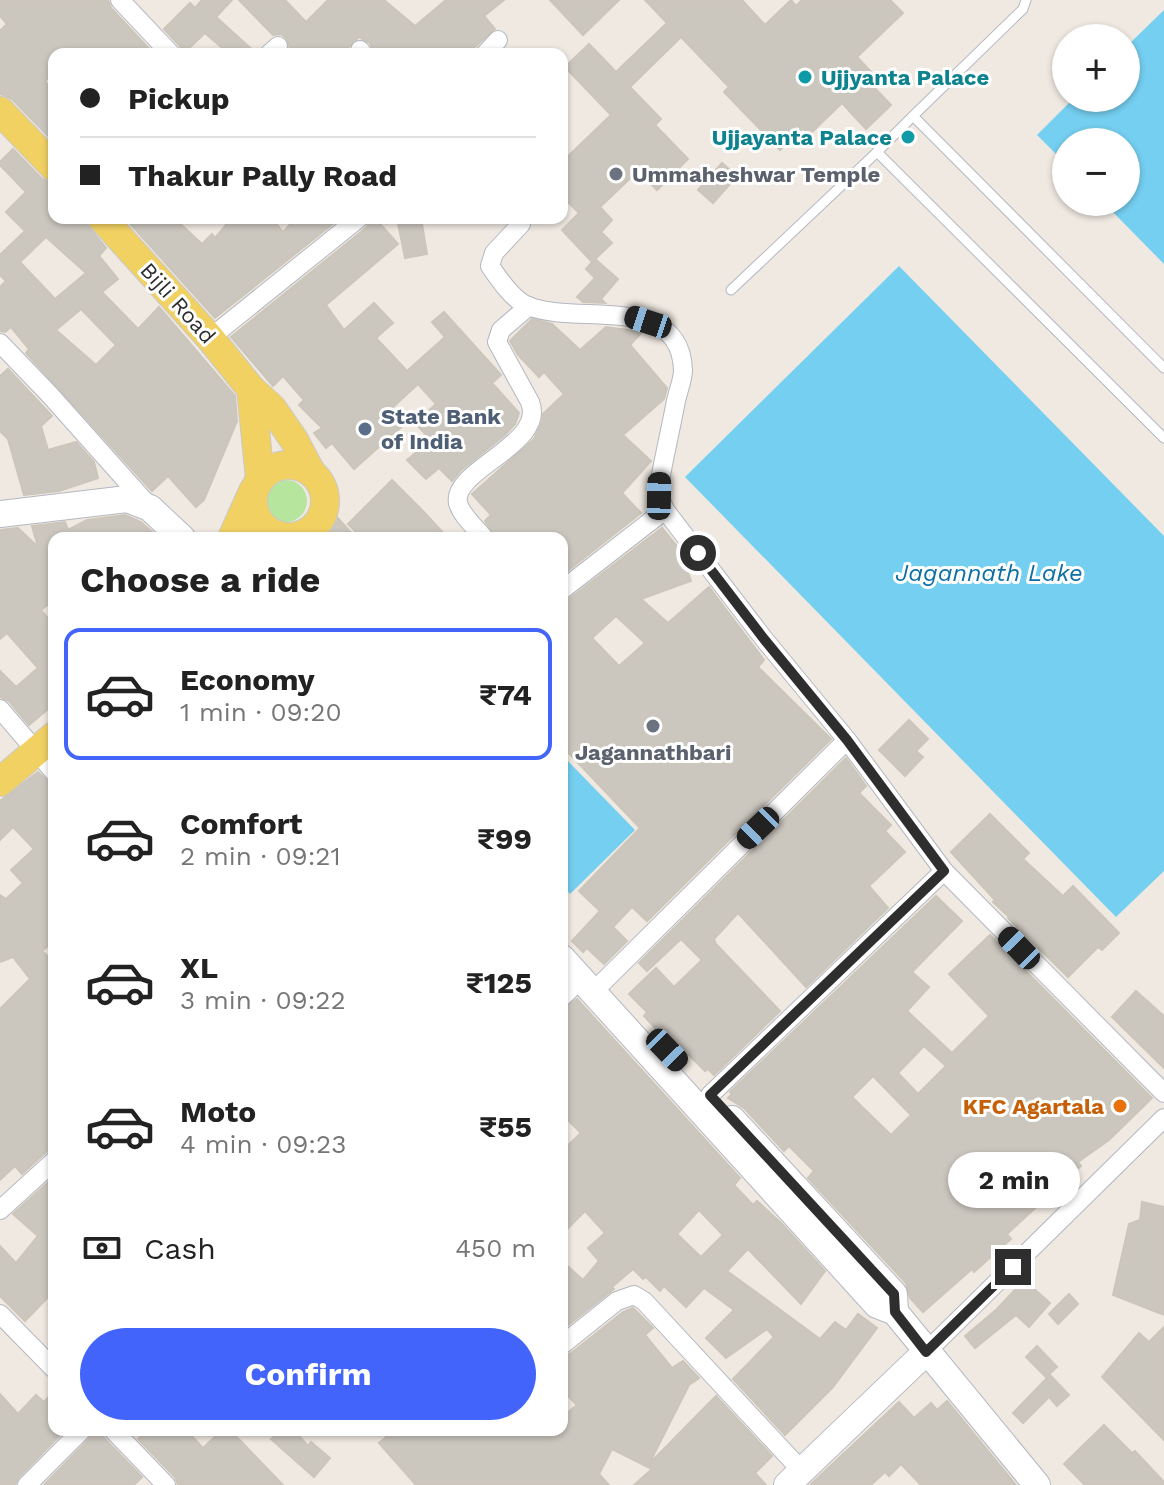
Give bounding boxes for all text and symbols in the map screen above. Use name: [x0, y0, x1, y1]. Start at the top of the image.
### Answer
map controls: [1052, 24, 1140, 216]
button: +: [1052, 24, 1140, 112]
place label: Ujjyanta Palace: [821, 65, 989, 90]
marker: Ujjyanta Palace: [796, 68, 814, 86]
text: Pickup: [128, 81, 230, 116]
place label: Ujjayanta Palace: [712, 125, 892, 150]
marker: Ujjayanta Palace: [899, 128, 917, 146]
button: −: [1052, 128, 1140, 216]
text: Thakur Pally Road: [128, 158, 397, 193]
place label: Ummaheshwar Temple: [632, 162, 880, 187]
marker: Ummaheshwar Temple: [607, 165, 625, 183]
street label: Bijli Road: [135, 258, 221, 348]
car: [621, 303, 675, 341]
place label: State Bank of India: [381, 404, 501, 454]
marker: State Bank of India: [356, 420, 374, 438]
car: [647, 472, 671, 520]
route start: [680, 535, 716, 571]
text: Choose a ride: [80, 559, 320, 601]
water label: Jagannath Lake: [895, 559, 1083, 587]
icon: car: [84, 658, 156, 730]
text: Economy: [180, 662, 315, 697]
text: ₹74: [479, 677, 532, 712]
text: 1 min · 09:20: [180, 697, 342, 727]
marker: Jagannathbari: [644, 717, 662, 735]
place label: Jagannathbari: [575, 740, 731, 765]
icon: car: [84, 802, 156, 874]
car: [732, 803, 784, 853]
text: Comfort: [180, 806, 302, 841]
text: ₹99: [477, 821, 532, 856]
text: 2 min · 09:21: [180, 841, 341, 871]
car: [994, 922, 1044, 974]
icon: car: [84, 946, 156, 1018]
text: XL: [180, 950, 218, 985]
text: ₹125: [466, 965, 532, 1000]
text: 3 min · 09:22: [180, 985, 346, 1015]
car: [642, 1024, 692, 1076]
icon: car: [84, 1090, 156, 1162]
text: Moto: [180, 1094, 256, 1129]
place label: KFC Agartala: [963, 1094, 1104, 1119]
marker: KFC Agartala: [1111, 1097, 1129, 1115]
text: ₹55: [479, 1109, 532, 1144]
text: 4 min · 09:23: [180, 1129, 346, 1159]
callout: 2 min: [947, 1151, 1079, 1207]
text: 2 min: [978, 1165, 1050, 1195]
icon: cash: [80, 1226, 124, 1270]
text: Cash: [144, 1231, 216, 1266]
text: 450 m: [455, 1233, 536, 1263]
route end: [995, 1249, 1031, 1285]
button: Confirm: [80, 1328, 536, 1420]

